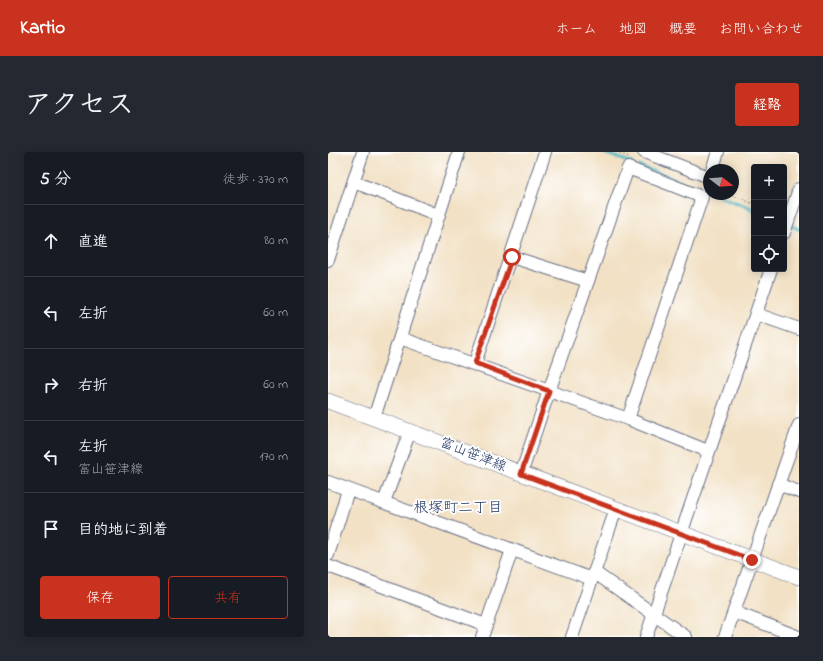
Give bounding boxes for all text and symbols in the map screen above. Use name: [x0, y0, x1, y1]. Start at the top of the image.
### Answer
text: Kartio: [20, 15, 65, 42]
text: ホーム: [556, 19, 597, 40]
text: 地図: [619, 19, 647, 40]
text: 概要: [669, 19, 697, 40]
text: お問い合わせ: [719, 19, 803, 40]
button: 経路: [735, 83, 799, 126]
text: アクセス: [24, 86, 134, 127]
north arrow: [703, 164, 739, 200]
map controls: [751, 164, 787, 272]
button: +: [751, 164, 787, 200]
text: 5 分: [40, 167, 71, 192]
text: 徒歩 · 370 m: [223, 170, 288, 189]
button: −: [751, 200, 787, 236]
icon: ahead: [40, 230, 62, 252]
text: 直進: [78, 231, 108, 253]
text: 80 m: [264, 231, 288, 250]
button: locate: [751, 236, 787, 272]
route start: [503, 248, 521, 266]
icon: left: [40, 302, 62, 324]
text: 左折: [78, 303, 108, 325]
text: 60 m: [263, 303, 288, 322]
icon: right: [40, 374, 62, 396]
text: 右折: [78, 375, 108, 397]
text: 60 m: [263, 375, 288, 394]
street label: 富山笹津線: [437, 432, 509, 478]
text: 左折: [78, 436, 108, 458]
icon: left: [40, 446, 62, 468]
text: 170 m: [260, 447, 288, 466]
text: 富山笹津線: [78, 460, 143, 479]
district label: 根塚町二丁目: [413, 497, 503, 519]
icon: arrive: [40, 518, 62, 540]
text: 目的地に到着: [78, 519, 168, 541]
route end: [743, 551, 761, 569]
button: 保存: [40, 576, 160, 619]
button: 共有: [168, 576, 288, 619]

